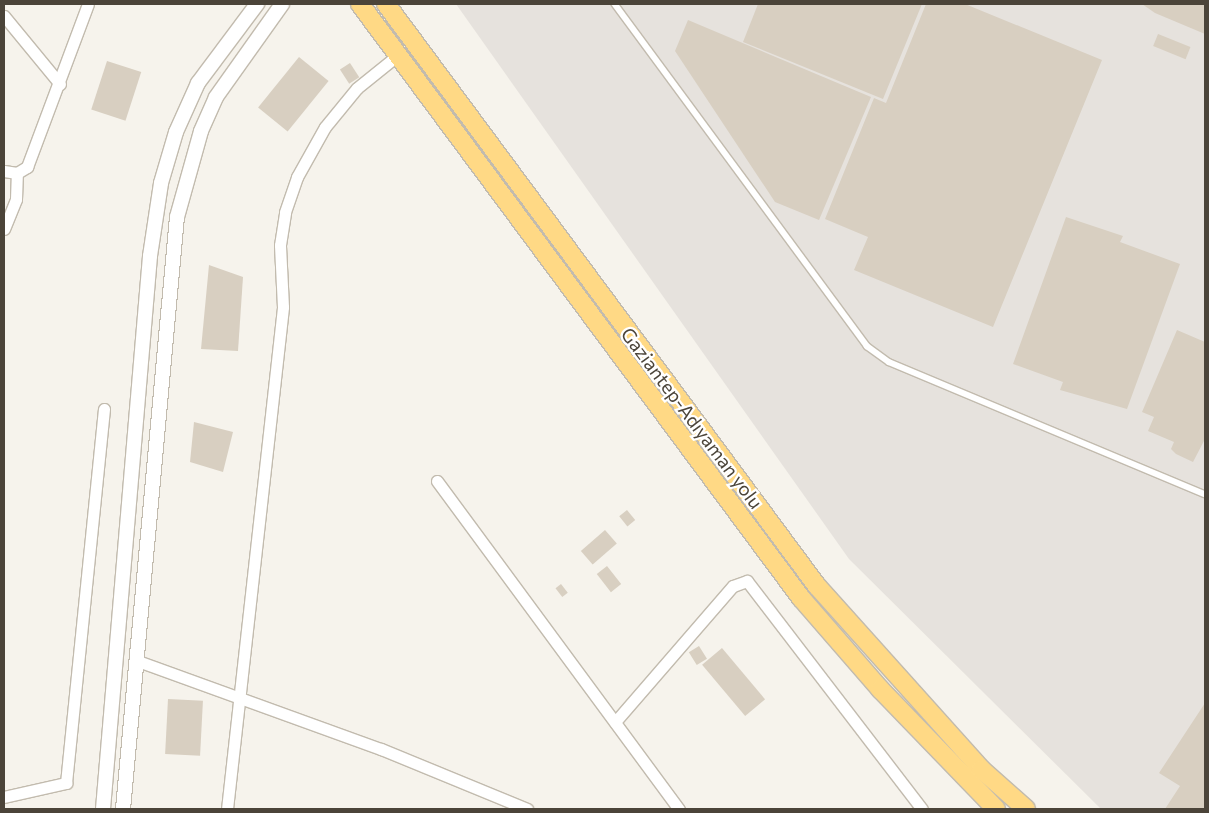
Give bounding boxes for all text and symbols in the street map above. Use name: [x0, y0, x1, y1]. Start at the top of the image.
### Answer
street label: Gaziantep-Adıyaman yolu: [616, 323, 768, 513]

